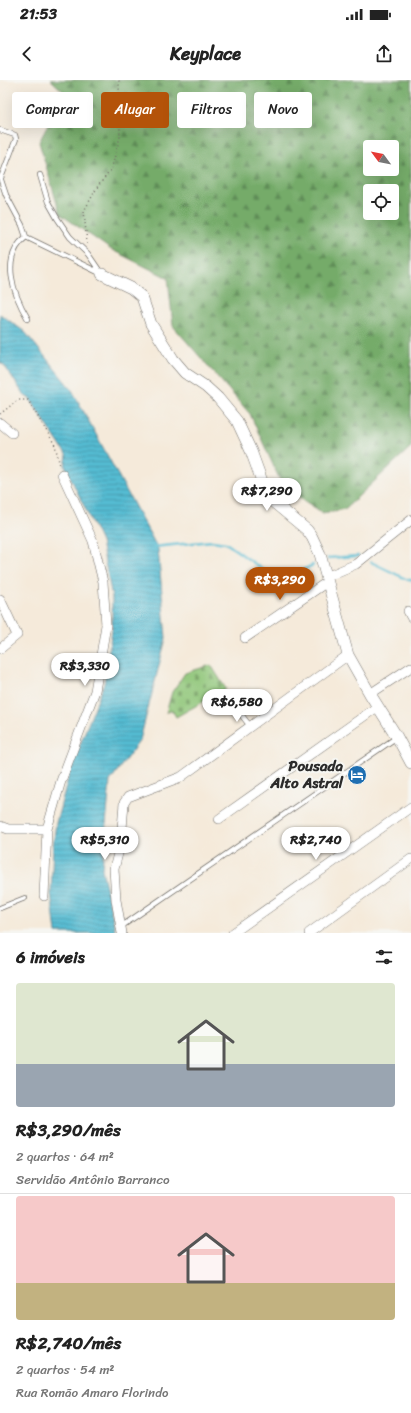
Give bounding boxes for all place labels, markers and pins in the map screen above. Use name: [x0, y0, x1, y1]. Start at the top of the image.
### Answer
pin: R$7,290: [230, 478, 304, 512]
pin: R$3,290: [243, 567, 317, 601]
pin: R$3,330: [48, 653, 122, 687]
pin: R$6,580: [200, 689, 274, 723]
place label: Pousada Alto Astral: [269, 753, 344, 796]
hotel icon: Pousada Alto Astral: [346, 764, 368, 786]
pin: R$5,310: [68, 827, 142, 861]
pin: R$2,740: [279, 827, 353, 861]

